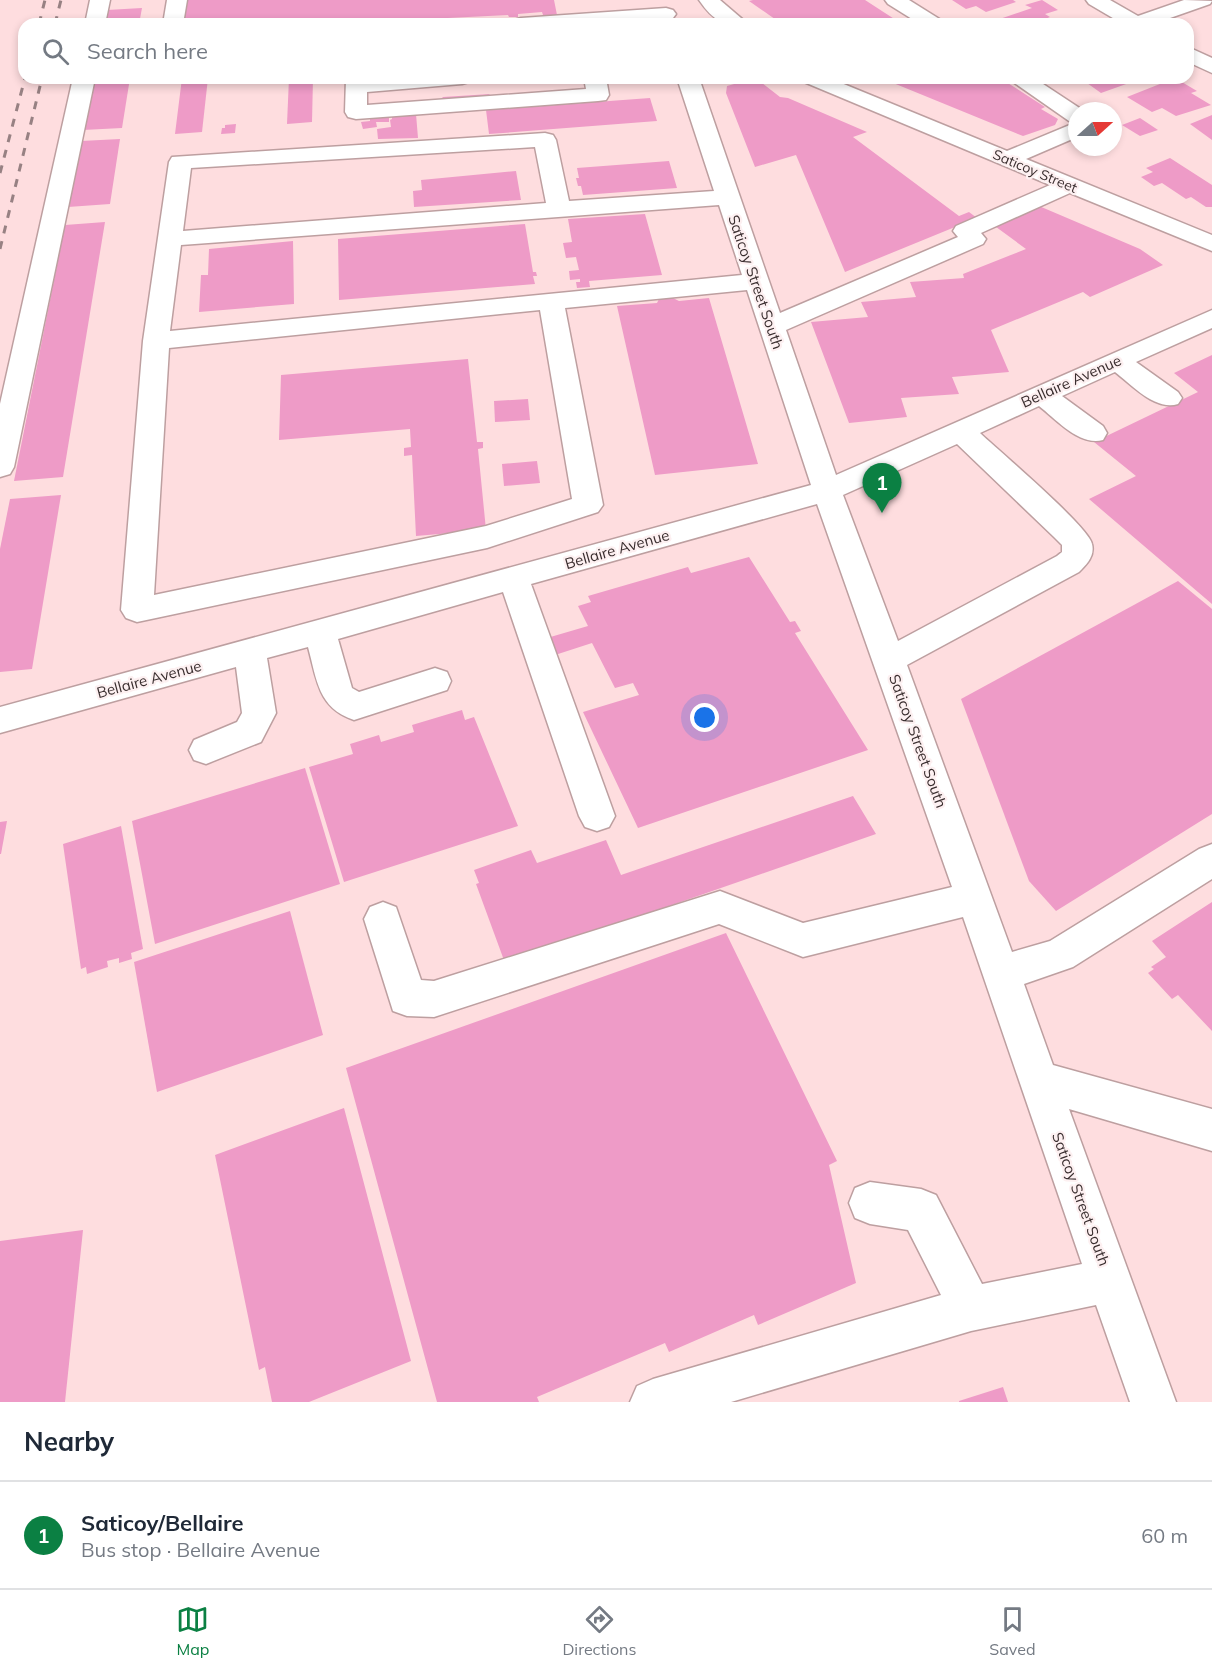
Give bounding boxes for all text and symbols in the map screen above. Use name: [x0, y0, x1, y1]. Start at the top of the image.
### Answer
search box: [18, 18, 1194, 84]
icon: search: [39, 35, 72, 68]
text: Search here: [87, 37, 208, 65]
north arrow: [1068, 102, 1122, 156]
street label: Saticoy Street: [990, 145, 1080, 197]
street label: Saticoy Street South: [724, 212, 788, 352]
street label: Bellaire Avenue: [1018, 350, 1124, 412]
pin: 1: [862, 464, 902, 513]
street label: Bellaire Avenue: [563, 525, 671, 573]
street label: Bellaire Avenue: [95, 656, 203, 702]
street label: Saticoy Street South: [885, 672, 951, 810]
your location: [690, 703, 719, 732]
street label: Saticoy Street South: [1048, 1130, 1114, 1268]
text: Nearby: [24, 1425, 114, 1458]
text: Saticoy/Bellaire: [81, 1509, 244, 1537]
text: 1: [38, 1523, 50, 1548]
text: 60 m: [1141, 1523, 1188, 1548]
text: Bus stop · Bellaire Avenue: [81, 1537, 320, 1562]
tab: Map: [176, 1603, 209, 1659]
tab: Directions: [562, 1603, 636, 1659]
tab: Saved: [989, 1603, 1036, 1659]

